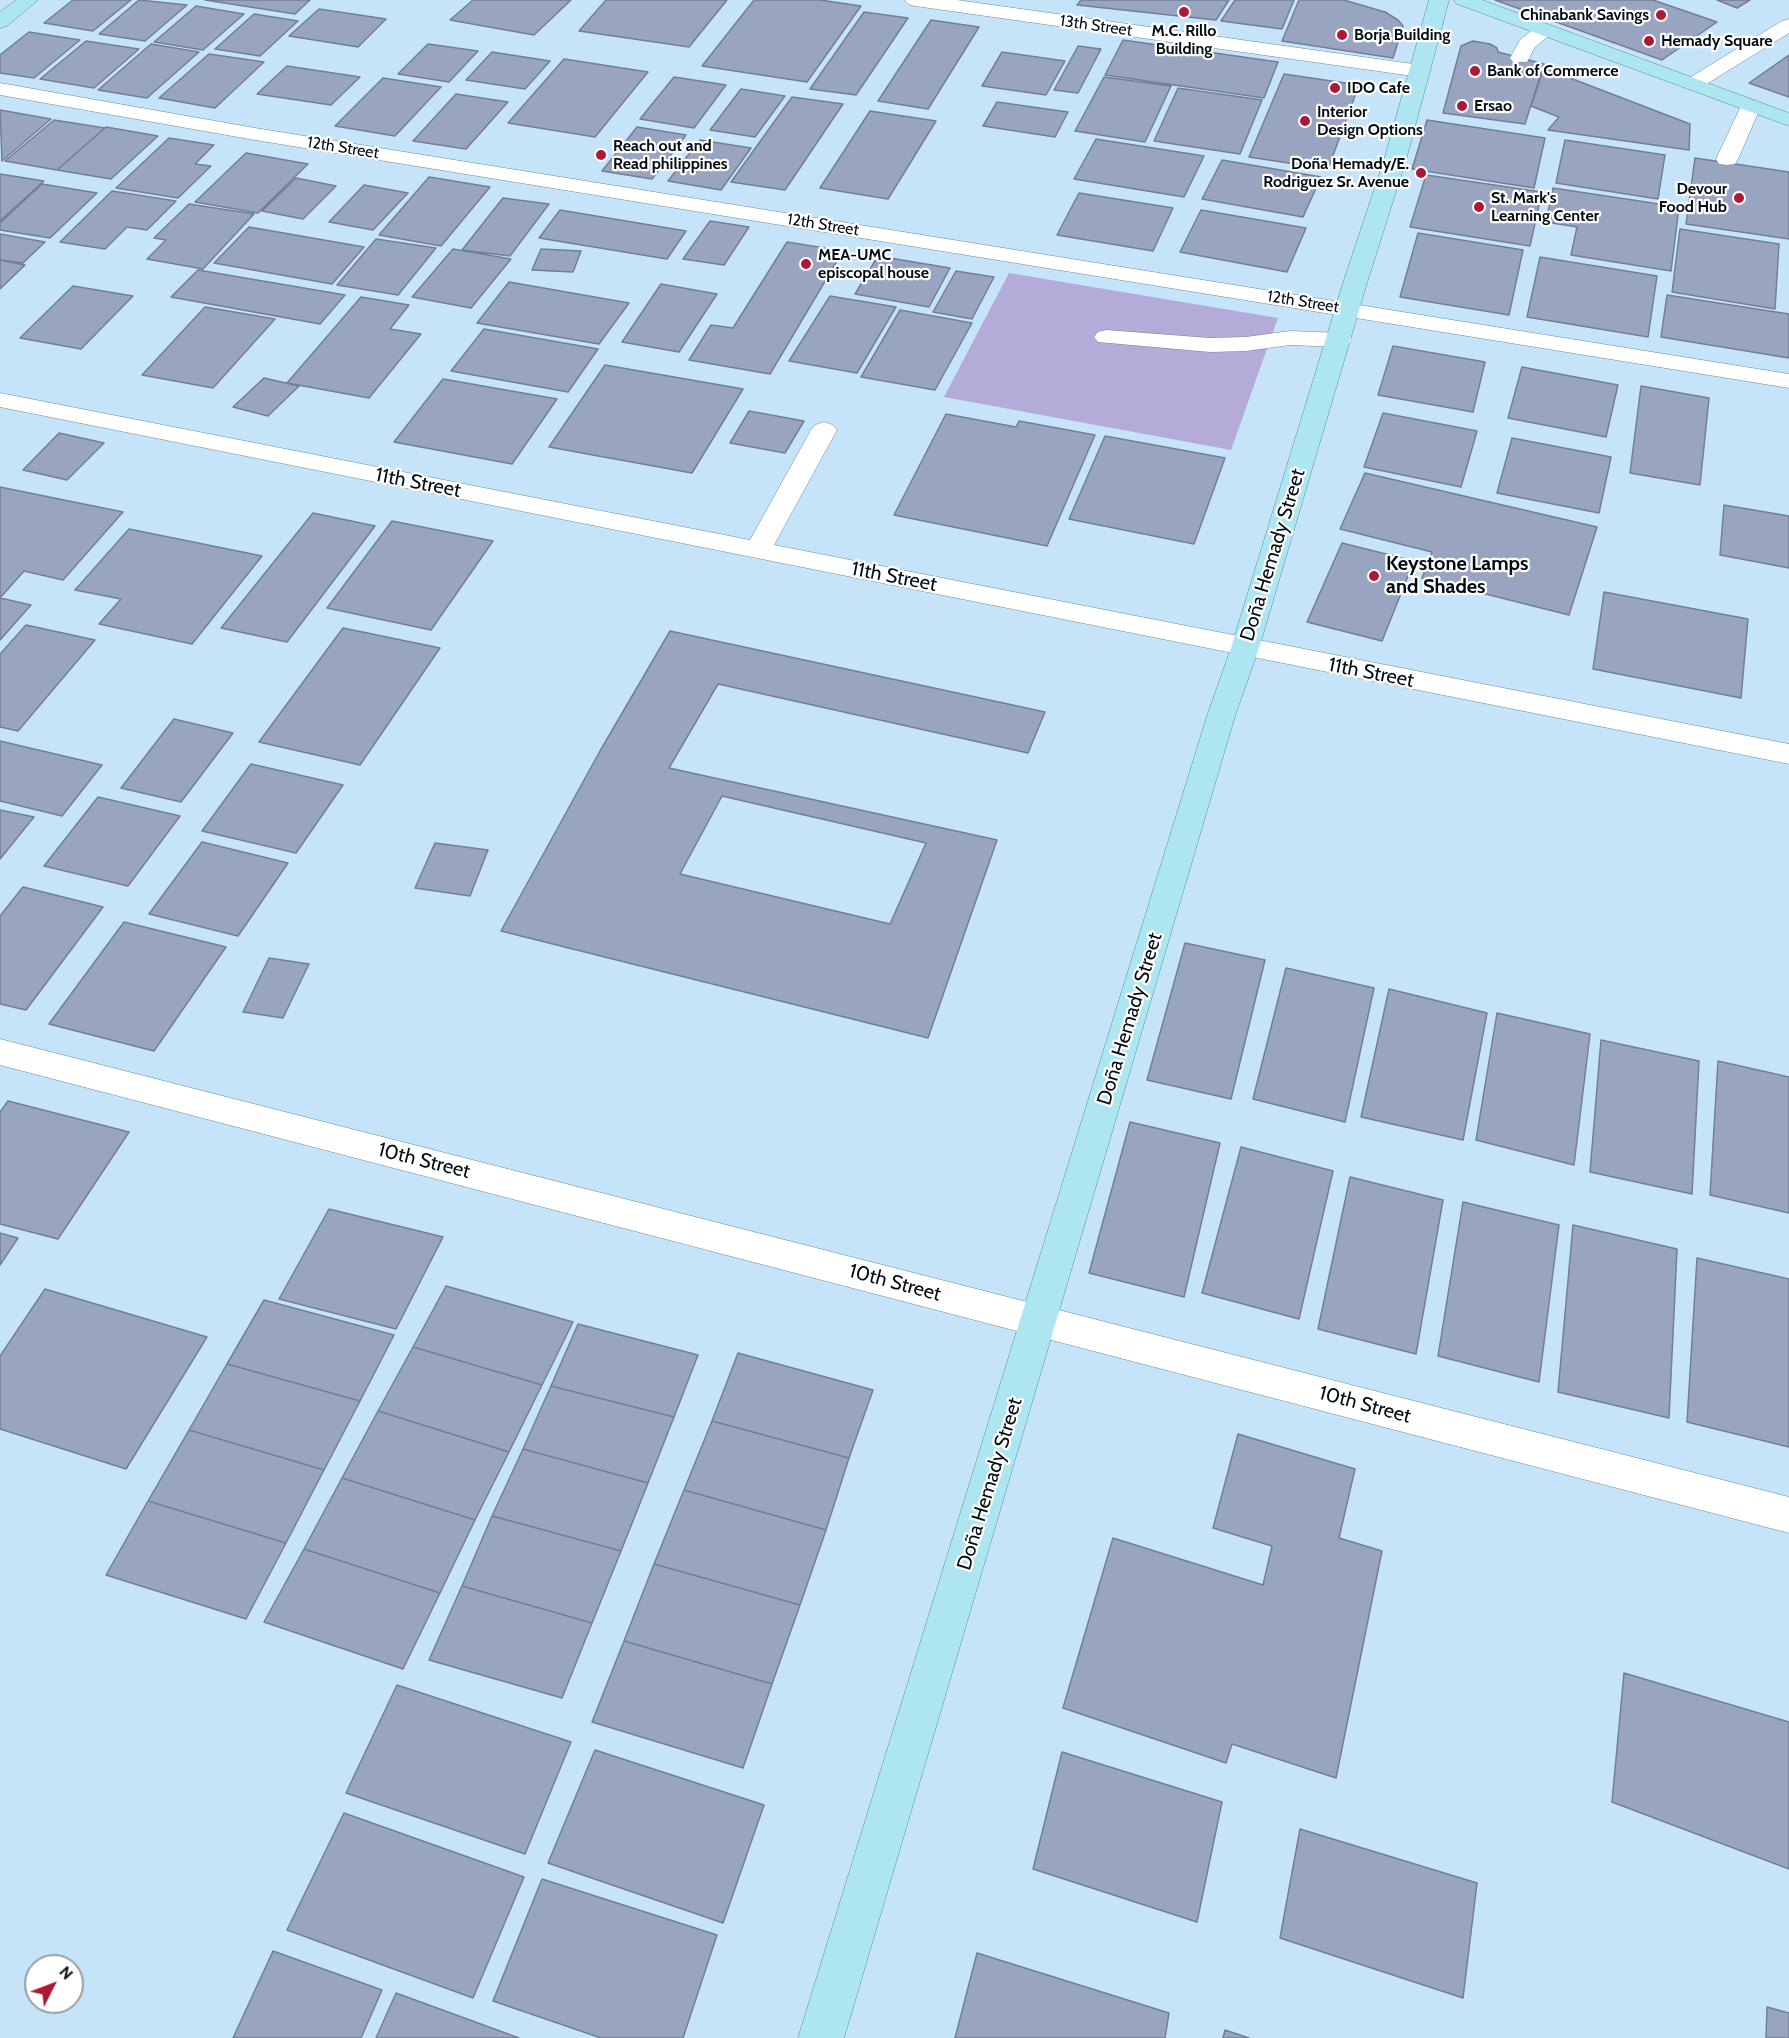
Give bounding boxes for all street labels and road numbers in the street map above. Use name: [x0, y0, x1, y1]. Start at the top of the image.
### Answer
street label: 13th Street: [1059, 11, 1133, 41]
street label: 12th Street: [306, 133, 380, 163]
street label: 12th Street: [786, 210, 860, 240]
street label: 12th Street: [1266, 287, 1340, 317]
street label: 11th Street: [373, 463, 463, 503]
street label: Doña Hemady Street: [1235, 466, 1311, 644]
street label: 11th Street: [849, 557, 939, 597]
street label: 11th Street: [1326, 653, 1416, 693]
street label: Doña Hemady Street: [1092, 930, 1168, 1108]
street label: 10th Street: [376, 1138, 472, 1184]
street label: 10th Street: [847, 1259, 943, 1307]
street label: 10th Street: [1317, 1381, 1413, 1429]
street label: Doña Hemady Street: [952, 1395, 1028, 1573]

